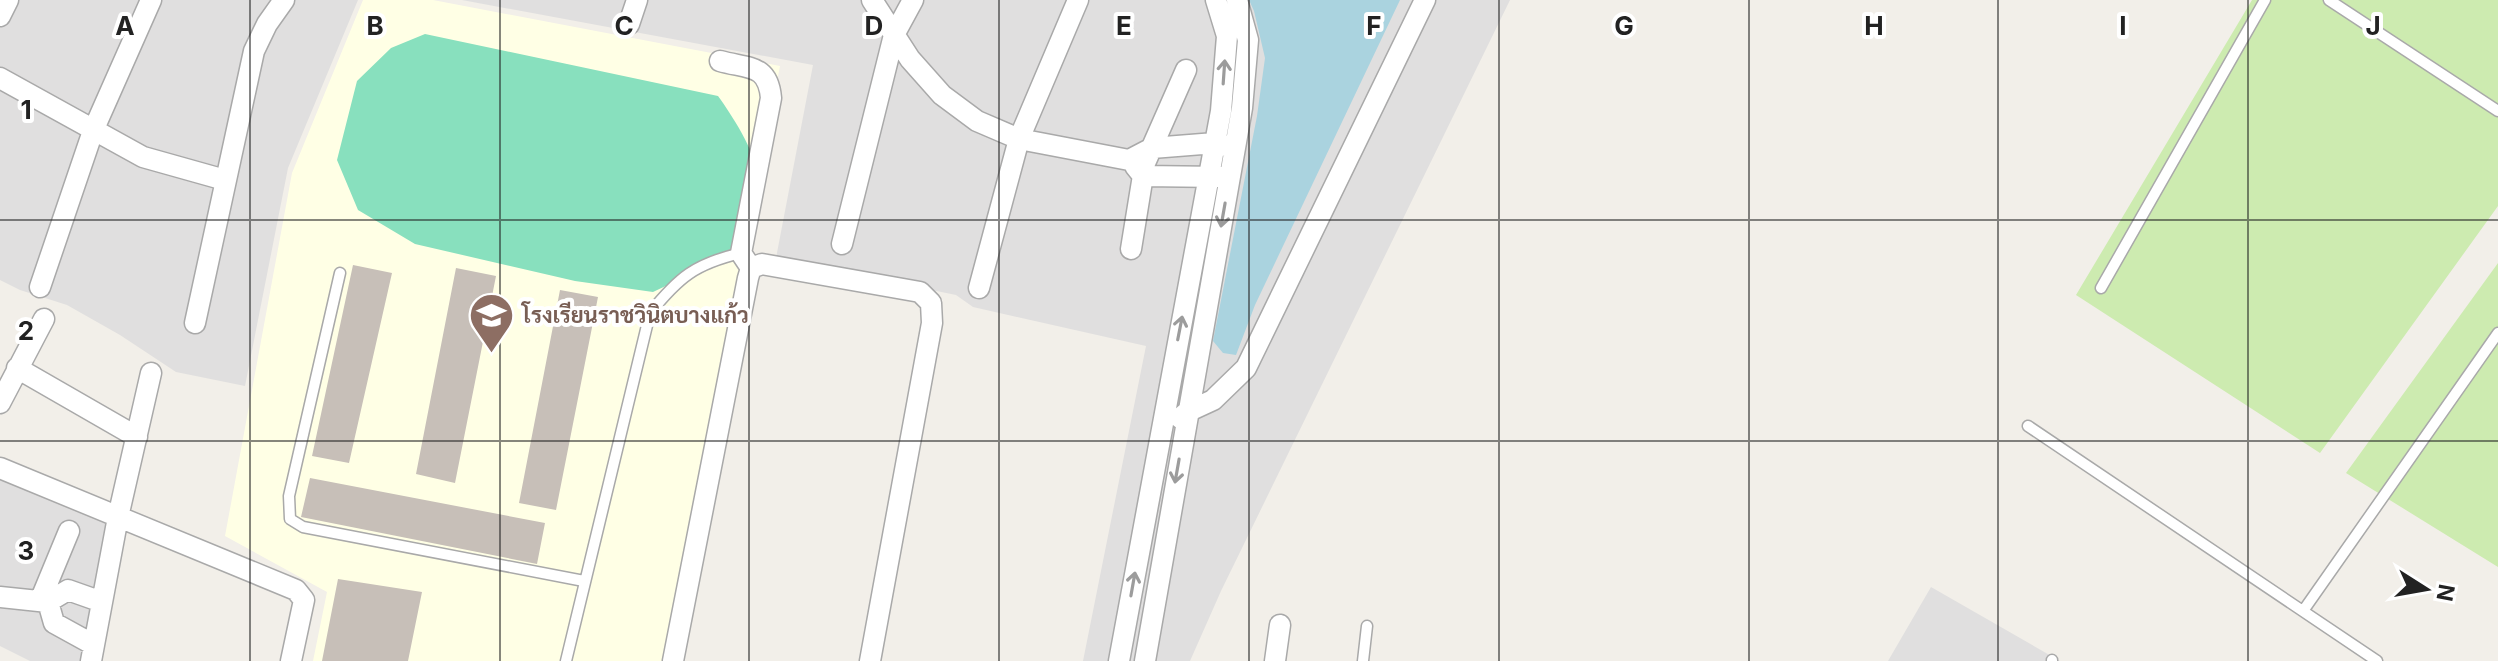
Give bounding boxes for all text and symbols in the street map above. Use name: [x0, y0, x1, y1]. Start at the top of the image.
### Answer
text: A: [115, 10, 135, 41]
text: B: [366, 10, 384, 41]
text: C: [614, 10, 634, 41]
text: D: [865, 10, 883, 41]
text: E: [1116, 10, 1132, 41]
text: F: [1366, 10, 1382, 41]
text: G: [1614, 10, 1634, 41]
text: H: [1864, 10, 1884, 41]
text: I: [2119, 10, 2127, 41]
text: J: [2365, 10, 2381, 41]
one-way arrow: [1217, 59, 1232, 86]
text: 1: [20, 94, 32, 125]
one-way arrow: [1214, 201, 1229, 227]
school or university icon: โรงเรียนราชวินิตบางแก้ว: [467, 291, 515, 354]
place label: โรงเรียนราชวินิตบางแก้ว: [520, 301, 749, 328]
text: 2: [18, 315, 34, 346]
one-way arrow: [1173, 316, 1188, 342]
one-way arrow: [1169, 457, 1184, 483]
text: 3: [18, 535, 34, 566]
north arrow: [2386, 549, 2466, 629]
one-way arrow: [1127, 572, 1142, 597]
text: N: [2431, 582, 2460, 604]

